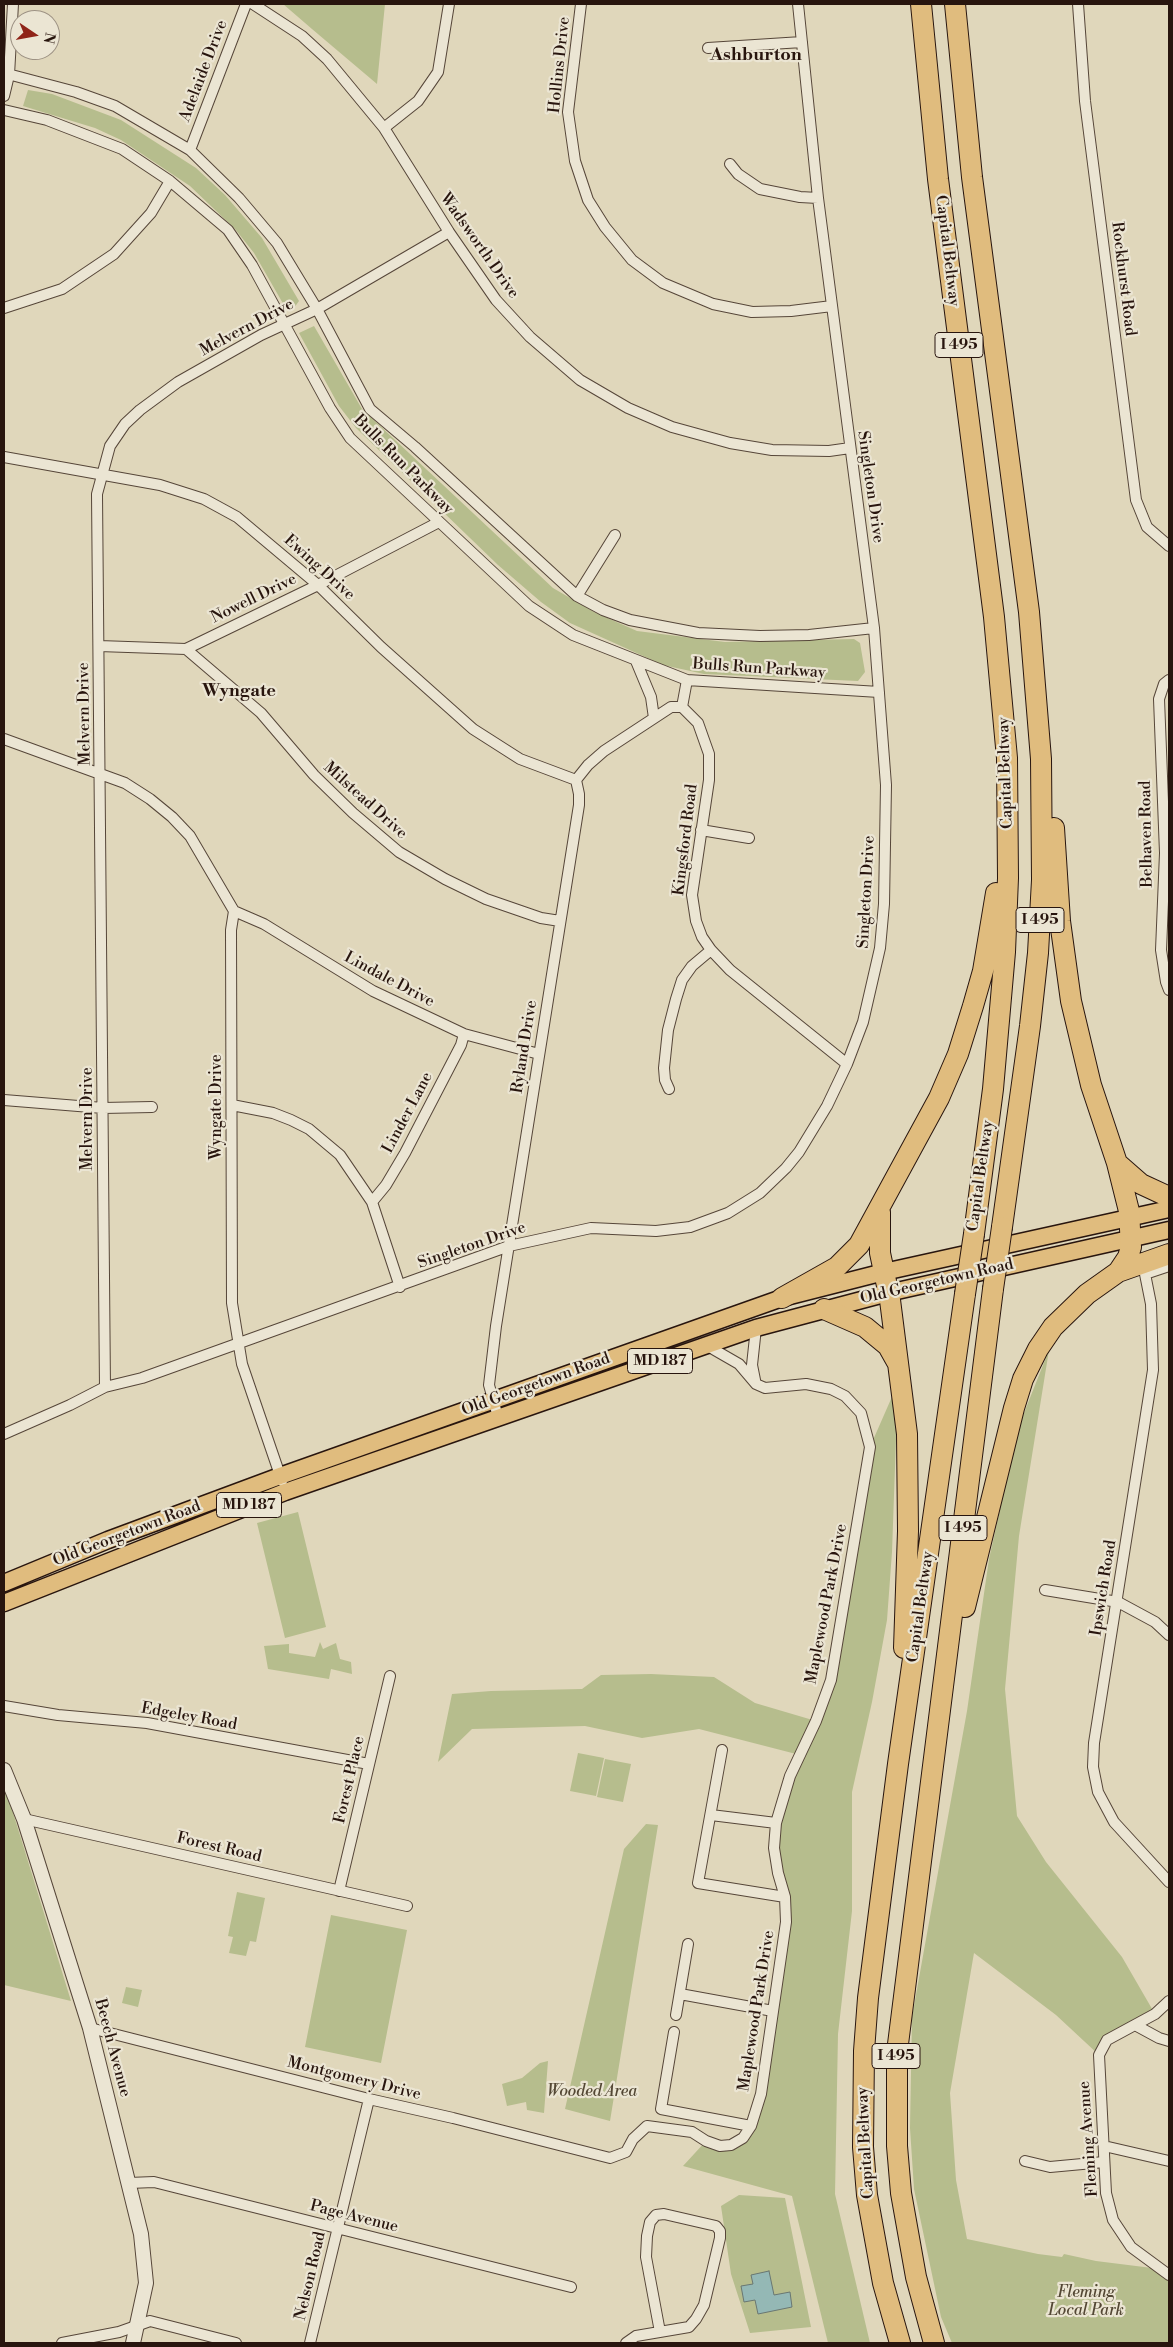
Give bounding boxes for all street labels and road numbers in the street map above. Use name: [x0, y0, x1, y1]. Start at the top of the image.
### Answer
street label: Hollins Drive: [545, 16, 575, 114]
street label: Adelaide Drive: [176, 18, 232, 124]
street label: Wadsworth Drive: [435, 189, 523, 303]
street label: Capital Beltway: [931, 194, 963, 308]
street label: Rockhurst Road: [1106, 221, 1140, 337]
street label: Melvern Drive: [197, 295, 297, 361]
road number: I 495: [935, 332, 983, 358]
street label: Bulls Run Parkway: [349, 411, 457, 519]
street label: Singleton Drive: [853, 430, 887, 544]
street label: Ewing Drive: [279, 531, 359, 605]
street label: Nowell Drive: [208, 570, 300, 628]
street label: Bulls Run Parkway: [692, 655, 826, 683]
street label: Melvern Drive: [74, 662, 96, 766]
street label: Capital Beltway: [994, 717, 1018, 829]
street label: Milstead Drive: [319, 758, 411, 844]
street label: Belhaven Road: [1136, 780, 1158, 888]
street label: Kingsford Road: [670, 783, 702, 897]
street label: Singleton Drive: [854, 835, 880, 949]
road number: I 495: [1016, 908, 1064, 932]
street label: Lindale Drive: [341, 948, 437, 1012]
street label: Ryland Drive: [508, 999, 542, 1095]
street label: Wyngate Drive: [207, 1054, 227, 1160]
street label: Melvern Drive: [78, 1067, 98, 1171]
street label: Linder Lane: [379, 1069, 437, 1157]
street label: Capital Beltway: [964, 1119, 998, 1233]
street label: Singleton Drive: [415, 1219, 529, 1273]
street label: Old Georgetown Road: [859, 1255, 1015, 1309]
road number: MD 187: [628, 1348, 692, 1374]
street label: Old Georgetown Road: [459, 1349, 613, 1421]
road number: MD 187: [216, 1492, 282, 1518]
street label: Old Georgetown Road: [50, 1497, 204, 1571]
road number: I 495: [939, 1516, 987, 1540]
street label: Maplewood Park Drive: [802, 1522, 852, 1686]
street label: Ipswich Road: [1087, 1539, 1121, 1637]
street label: Capital Beltway: [904, 1550, 938, 1664]
street label: Edgeley Road: [139, 1699, 239, 1735]
street label: Forest Place: [331, 1734, 369, 1826]
street label: Forest Road: [175, 1829, 263, 1867]
street label: Maplewood Park Drive: [735, 1929, 779, 2093]
street label: Beech Avenue: [90, 1997, 134, 2099]
road number: I 495: [872, 2044, 920, 2068]
street label: Montgomery Drive: [285, 2053, 423, 2105]
street label: Fleming Avenue: [1075, 2080, 1103, 2198]
street label: Capital Beltway: [853, 2087, 879, 2199]
street label: Page Avenue: [308, 2197, 400, 2237]
street label: Nelson Road: [291, 2230, 331, 2322]

